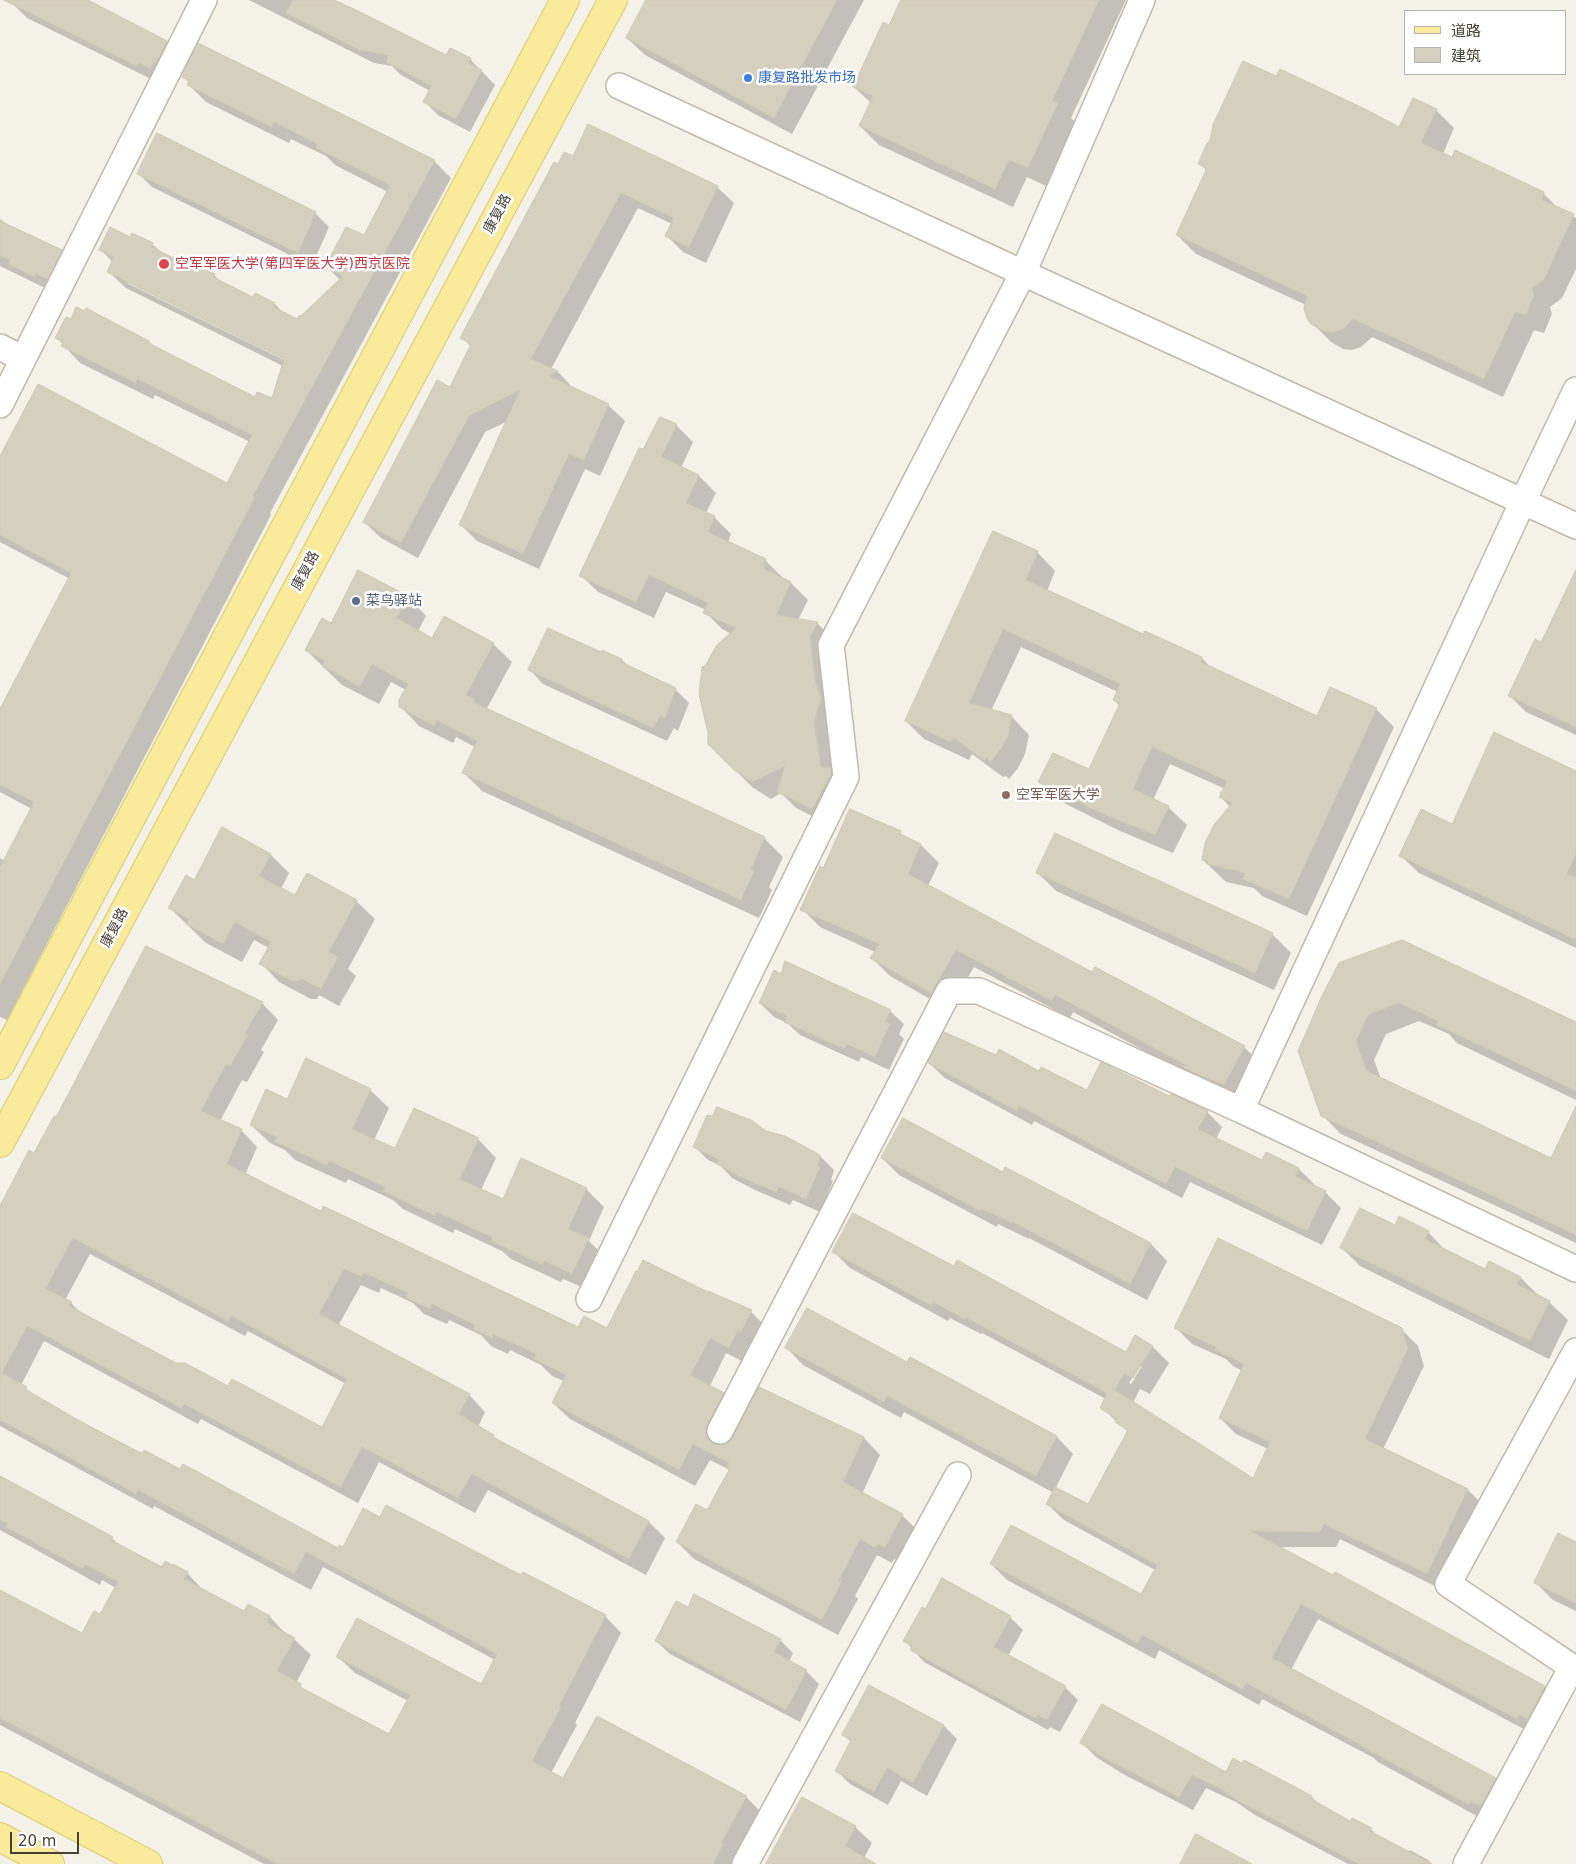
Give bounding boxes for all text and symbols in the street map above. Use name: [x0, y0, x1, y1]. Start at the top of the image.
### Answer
legend: [1404, 10, 1566, 75]
text: 道路: [1451, 22, 1481, 40]
text: 建筑: [1451, 47, 1481, 65]
place label: 康复路批发市场: [758, 70, 856, 86]
marker: 康复路批发市场: [742, 72, 754, 84]
street label: 康复路: [481, 192, 515, 236]
place label: 空军军医大学(第四军医大学)西京医院: [175, 256, 410, 272]
marker: 空军军医大学(第四军医大学)西京医院: [157, 257, 171, 271]
street label: 康复路: [289, 549, 323, 593]
place label: 菜鸟驿站: [366, 593, 422, 609]
marker: 菜鸟驿站: [350, 595, 362, 607]
place label: 空军军医大学: [1016, 787, 1100, 803]
marker: 空军军医大学: [1000, 789, 1012, 801]
street label: 康复路: [98, 906, 132, 950]
scale bar: [12, 1822, 81, 1854]
text: 20 m: [18, 1832, 56, 1850]

